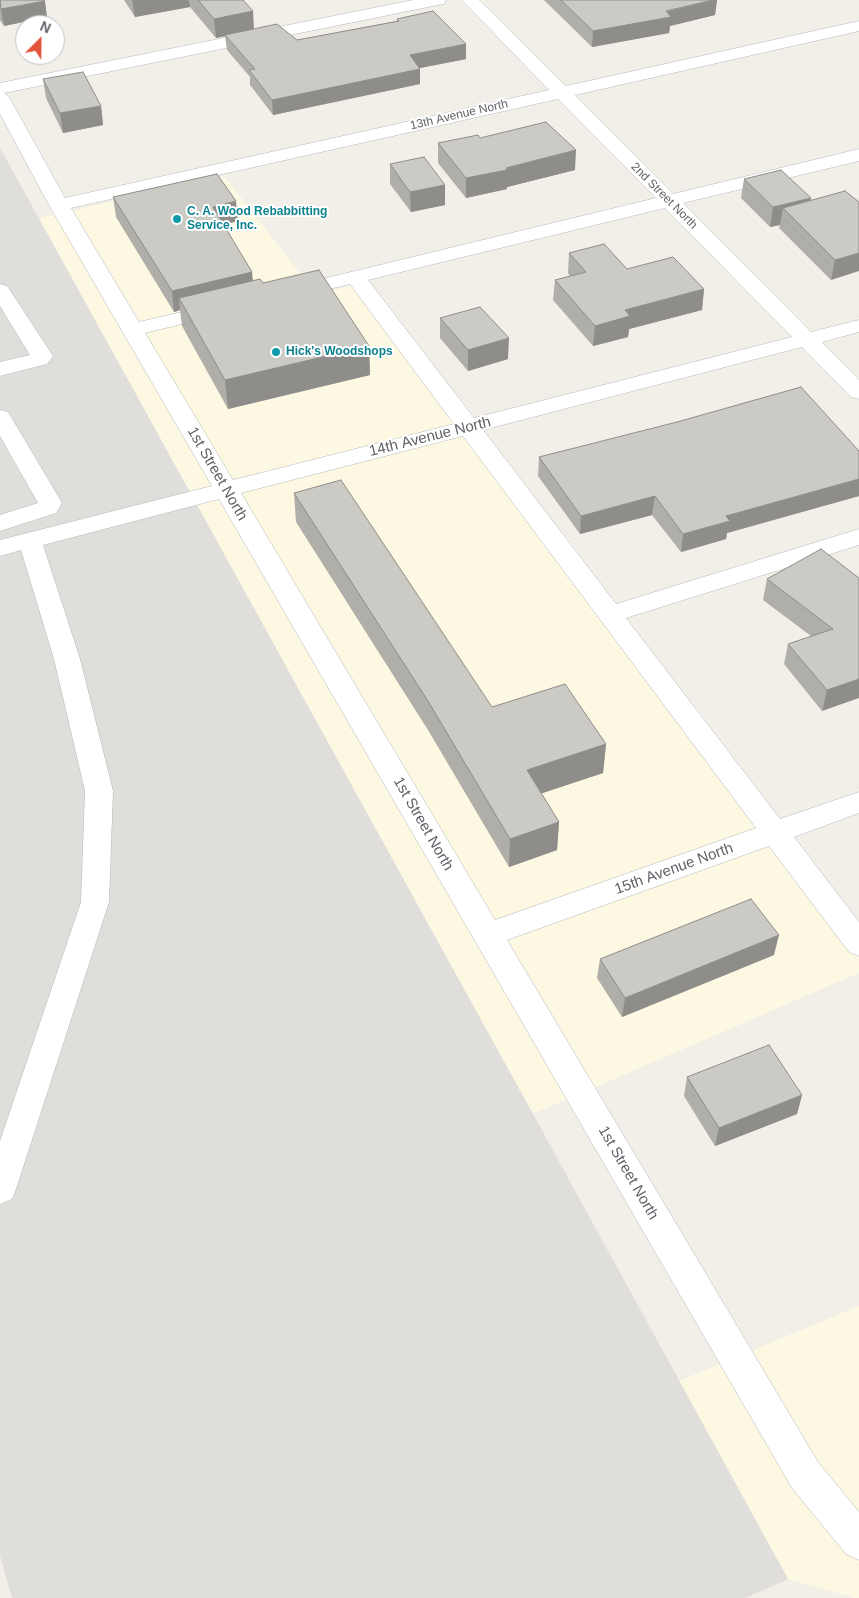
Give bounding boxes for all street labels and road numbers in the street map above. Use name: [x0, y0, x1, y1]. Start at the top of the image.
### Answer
street label: 13th Avenue North: [409, 97, 509, 133]
street label: 2nd Street North: [628, 160, 700, 232]
street label: 14th Avenue North: [367, 413, 493, 461]
street label: 1st Street North: [183, 424, 251, 524]
street label: 1st Street North: [389, 774, 457, 874]
street label: 15th Avenue North: [612, 839, 736, 899]
street label: 1st Street North: [594, 1123, 662, 1223]

